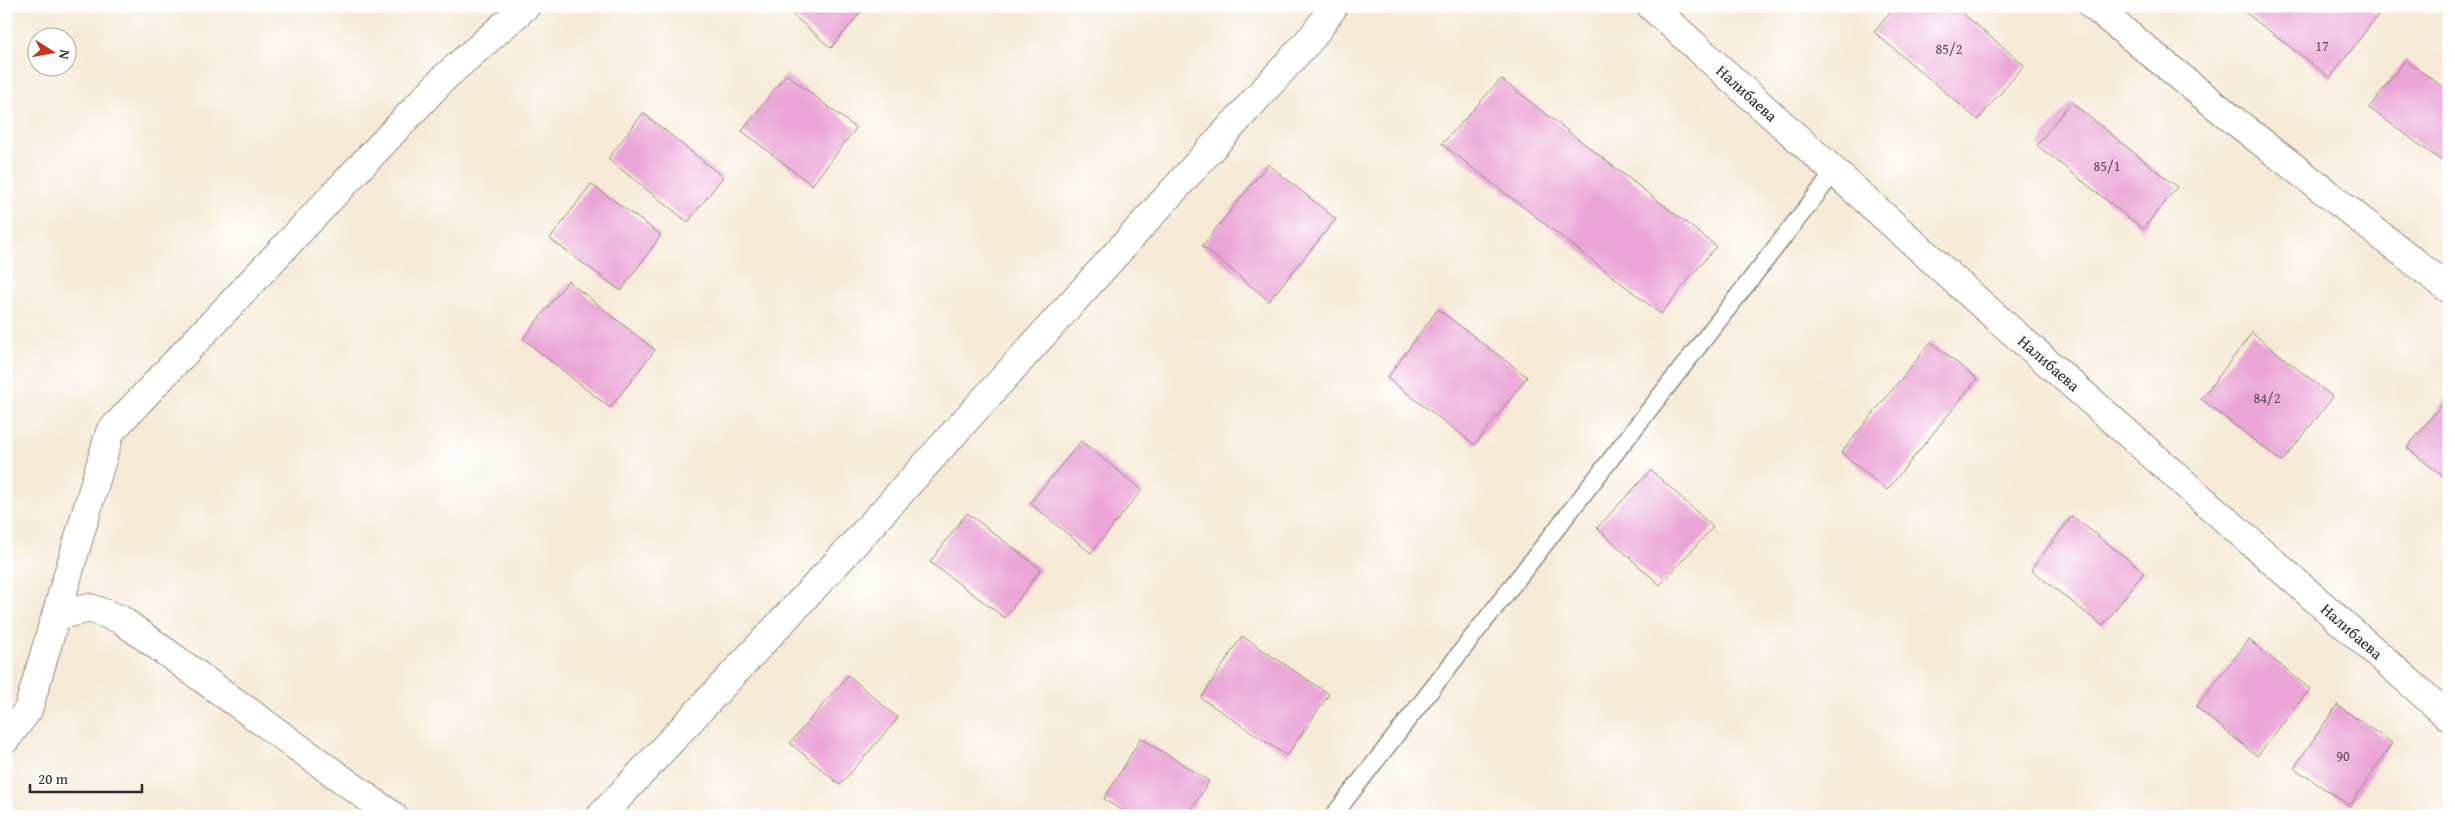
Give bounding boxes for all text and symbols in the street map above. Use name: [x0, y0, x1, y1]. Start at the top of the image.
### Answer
north arrow: [28, 28, 78, 78]
house number: 17: [2315, 36, 2329, 56]
house number: 85/2: [1936, 39, 1962, 59]
text: N: [54, 48, 75, 62]
street label: Налибаева: [1711, 59, 1783, 127]
house number: 85/1: [2094, 156, 2120, 176]
street label: Налибаева: [2013, 329, 2086, 397]
house number: 84/2: [2254, 388, 2280, 408]
street label: Налибаева: [2316, 597, 2389, 665]
house number: 90: [2336, 746, 2350, 766]
scale bar: [30, 762, 142, 794]
text: 20 m: [38, 768, 69, 789]

